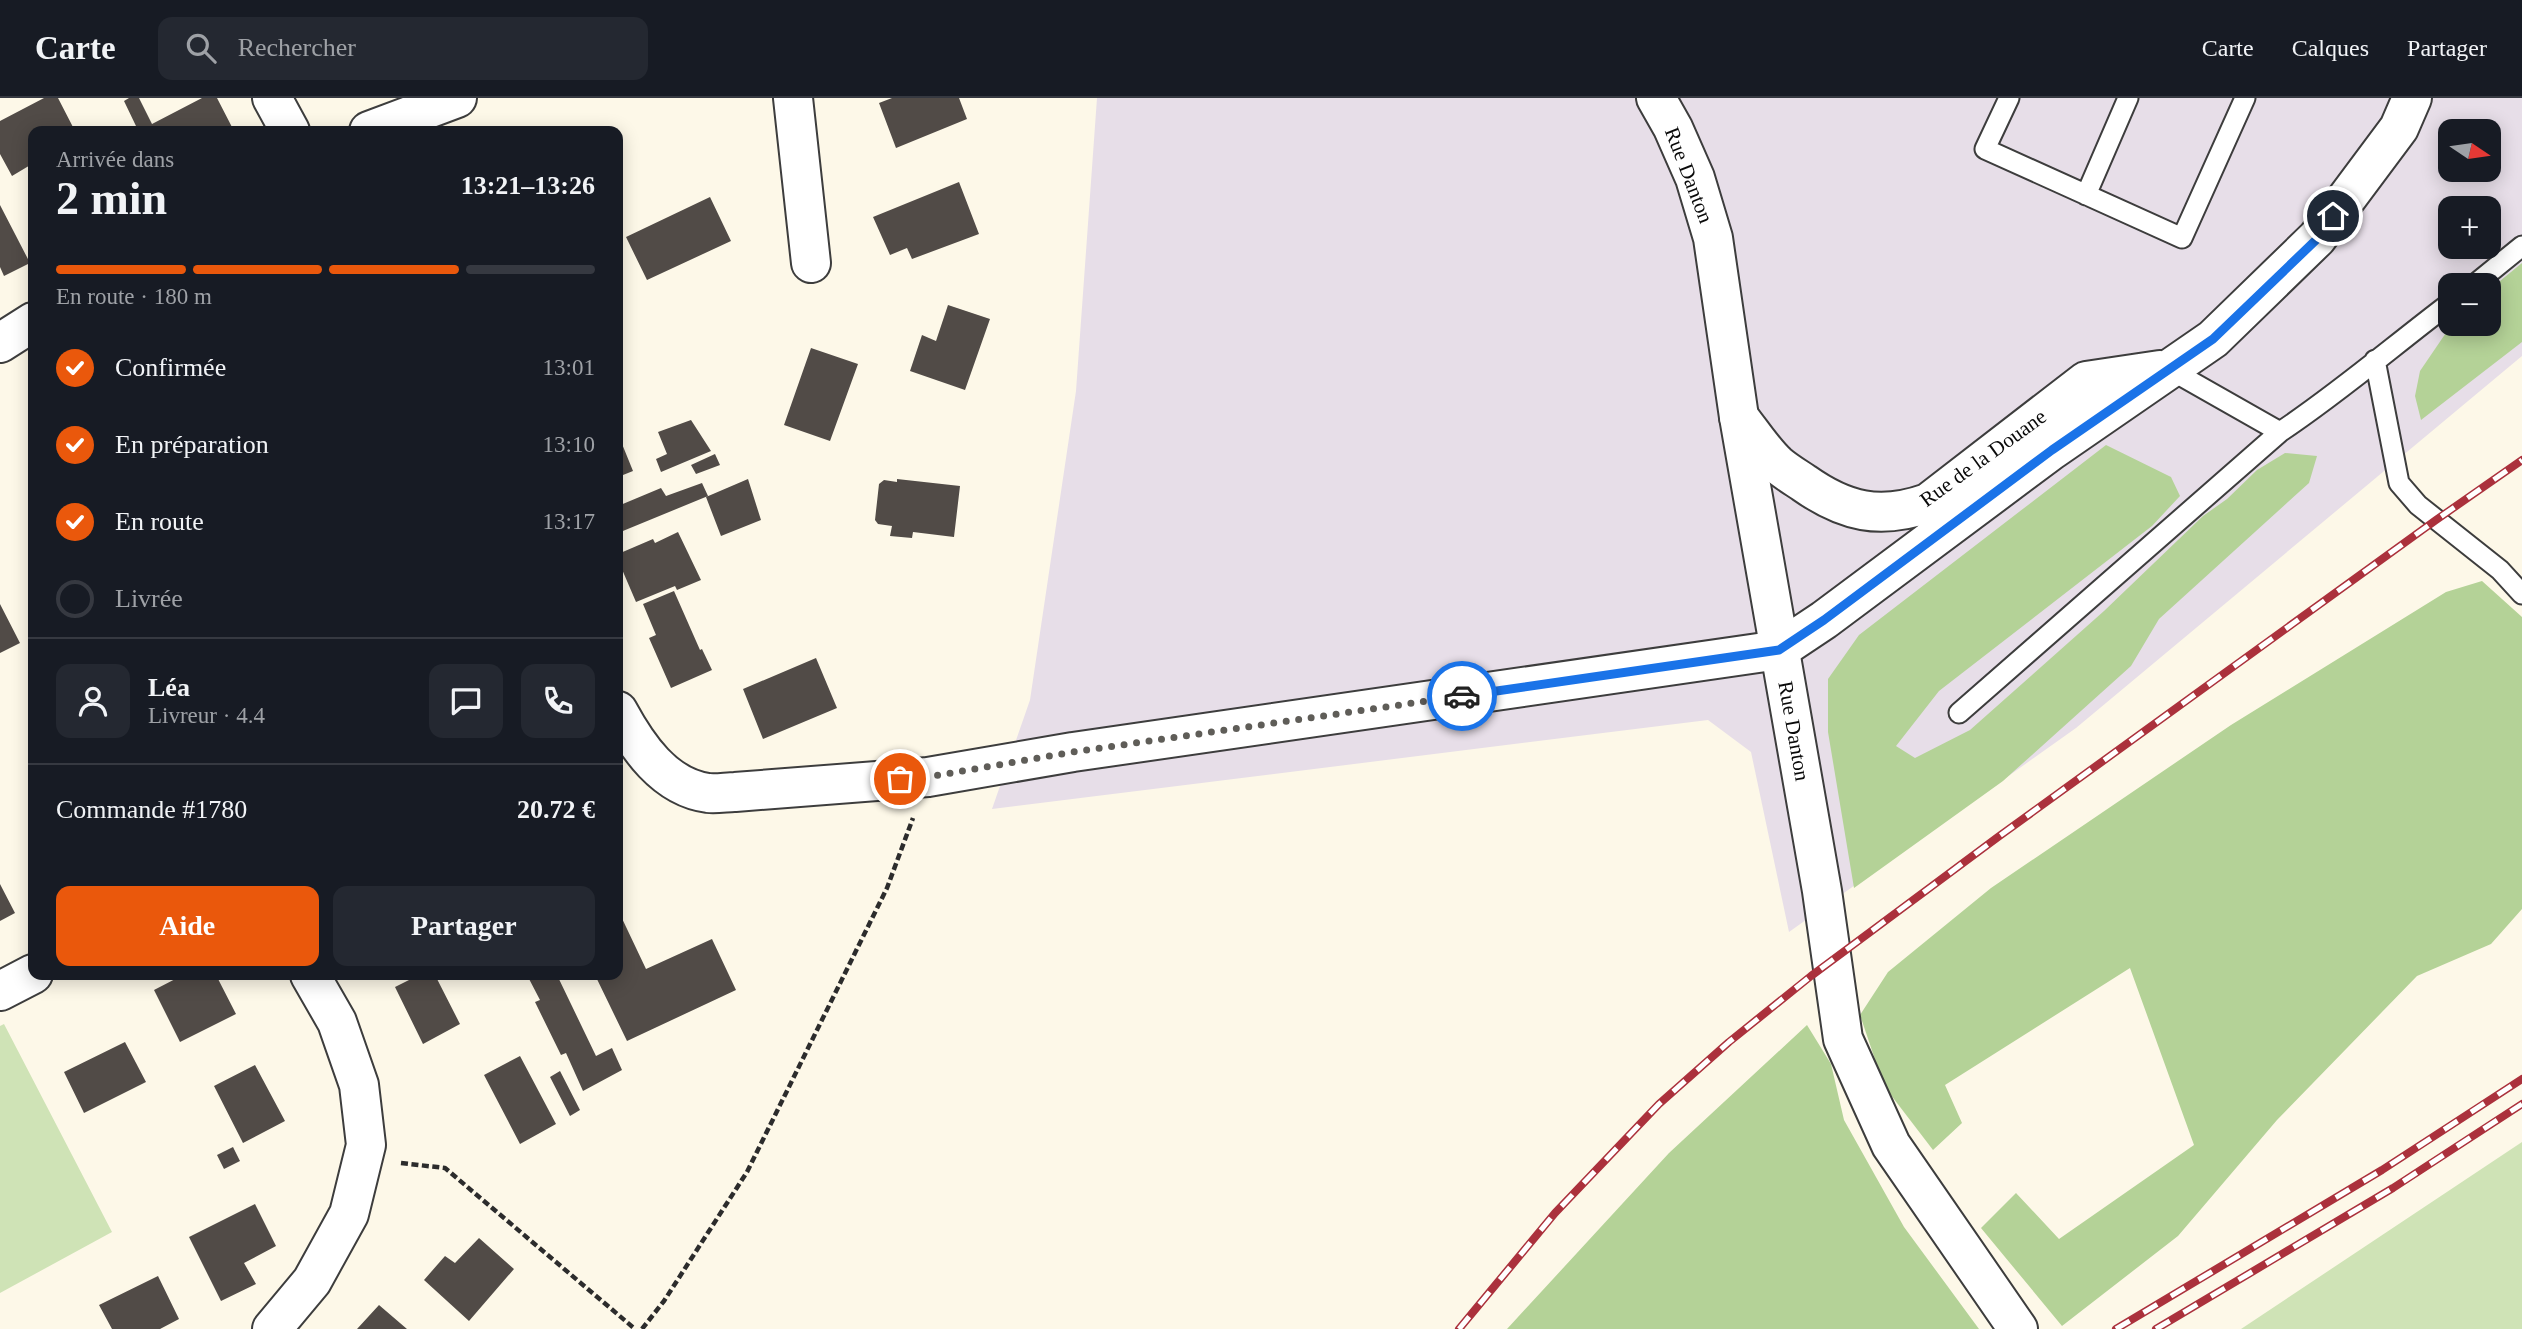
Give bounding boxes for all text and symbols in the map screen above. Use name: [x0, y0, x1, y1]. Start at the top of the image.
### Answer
search box: [158, 17, 648, 80]
icon: search: [182, 29, 220, 67]
text: Carte: [35, 30, 116, 66]
text: Rechercher: [238, 33, 356, 62]
text: Carte: [2202, 35, 2254, 61]
text: Calques: [2292, 35, 2369, 61]
text: Partager: [2407, 35, 2487, 61]
north arrow: [2438, 119, 2501, 182]
map controls: [2438, 119, 2501, 336]
street label: Rue Danton: [1660, 124, 1718, 227]
text: Arrivée dans: [56, 147, 174, 172]
text: 13:21–13:26: [461, 171, 595, 200]
text: 2 min: [56, 173, 167, 224]
pin: [2303, 186, 2363, 246]
button: +: [2438, 196, 2501, 259]
icon: home: [2314, 197, 2352, 235]
button: −: [2438, 273, 2501, 336]
text: En route · 180 m: [56, 284, 212, 309]
icon: check: [56, 349, 94, 387]
text: Confirmée: [115, 353, 226, 382]
text: 13:01: [543, 355, 595, 380]
street label: Rue de la Douane: [1915, 404, 2051, 512]
icon: check: [56, 426, 94, 464]
text: En préparation: [115, 430, 269, 459]
text: 13:10: [543, 432, 595, 457]
icon: check: [56, 503, 94, 541]
text: En route: [115, 507, 204, 536]
text: 13:17: [543, 509, 595, 534]
text: Livrée: [115, 584, 183, 613]
courier: [1427, 661, 1497, 731]
button: person: [56, 664, 130, 738]
button: chat: [429, 664, 503, 738]
button: phone: [521, 664, 595, 738]
text: Léa: [148, 673, 190, 702]
icon: car: [1443, 677, 1481, 715]
street label: Rue Danton: [1773, 679, 1815, 783]
text: Livreur · 4.4: [148, 703, 265, 728]
pin: [870, 749, 930, 809]
icon: bag: [881, 760, 919, 798]
text: Commande #1780: [56, 795, 247, 824]
text: 20.72 €: [517, 795, 595, 824]
button: Aide: [56, 886, 319, 966]
button: Partager: [333, 886, 595, 966]

